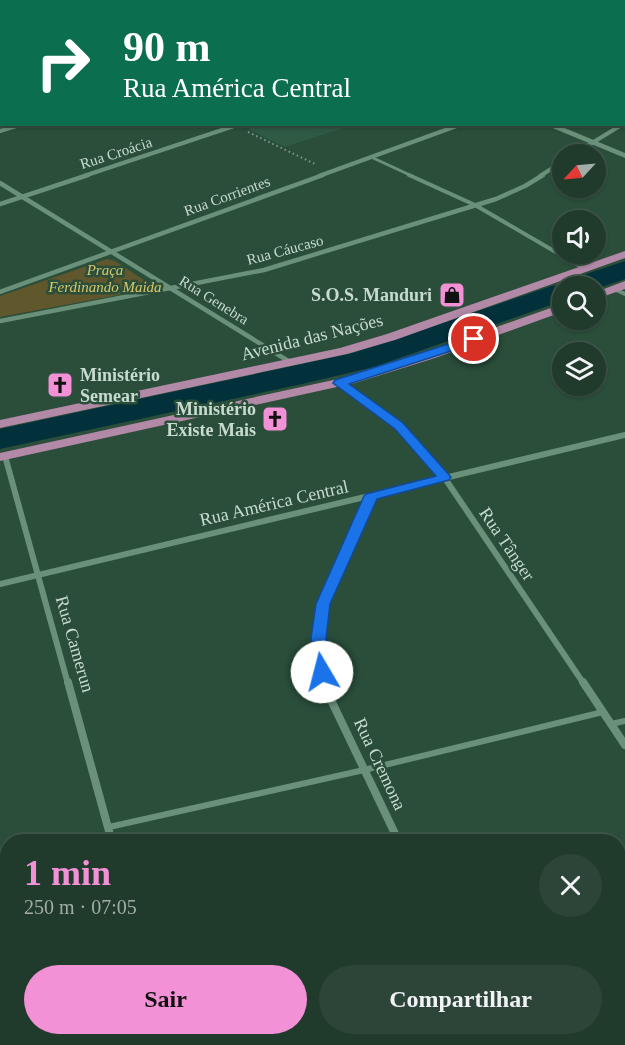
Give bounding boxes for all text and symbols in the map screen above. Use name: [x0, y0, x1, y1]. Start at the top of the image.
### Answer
icon: right: [24, 24, 102, 102]
text: 90 m: [123, 24, 211, 70]
text: Rua América Central: [123, 73, 351, 103]
street label: Rua Croácia: [78, 134, 154, 172]
north arrow: [552, 144, 606, 198]
map controls: [552, 144, 606, 396]
street label: Rua Corrientes: [182, 173, 272, 219]
button: sound: [552, 210, 606, 264]
street label: Rua Cáucaso: [245, 232, 325, 268]
park label: Praça Ferdinando Maida: [47, 262, 162, 295]
street label: Rua Genebra: [176, 272, 252, 328]
button: search: [552, 276, 606, 330]
shop icon: S.O.S. Manduri: [437, 280, 467, 310]
place label: S.O.S. Manduri: [311, 285, 432, 305]
street label: Avenida das Nações: [239, 310, 385, 364]
pin: [448, 313, 499, 364]
icon: arrive: [457, 322, 490, 355]
button: layers: [552, 342, 606, 396]
place label: Ministério Semear: [80, 365, 160, 406]
church icon: Ministério Semear: [45, 370, 75, 400]
place label: Ministério Existe Mais: [167, 399, 256, 440]
church icon: Ministério Existe Mais: [260, 404, 290, 434]
street label: Rua América Central: [198, 476, 350, 530]
street label: Rua Tânger: [475, 504, 539, 584]
street label: Rua Camerun: [52, 593, 98, 695]
position arrow: [290, 640, 354, 704]
street label: Rua Cremona: [350, 715, 410, 813]
text: 1 min: [24, 853, 111, 893]
button: close: [539, 854, 602, 917]
text: 250 m · 07:05: [24, 896, 137, 918]
button: Sair: [24, 965, 307, 1034]
button: Compartilhar: [319, 965, 602, 1034]

